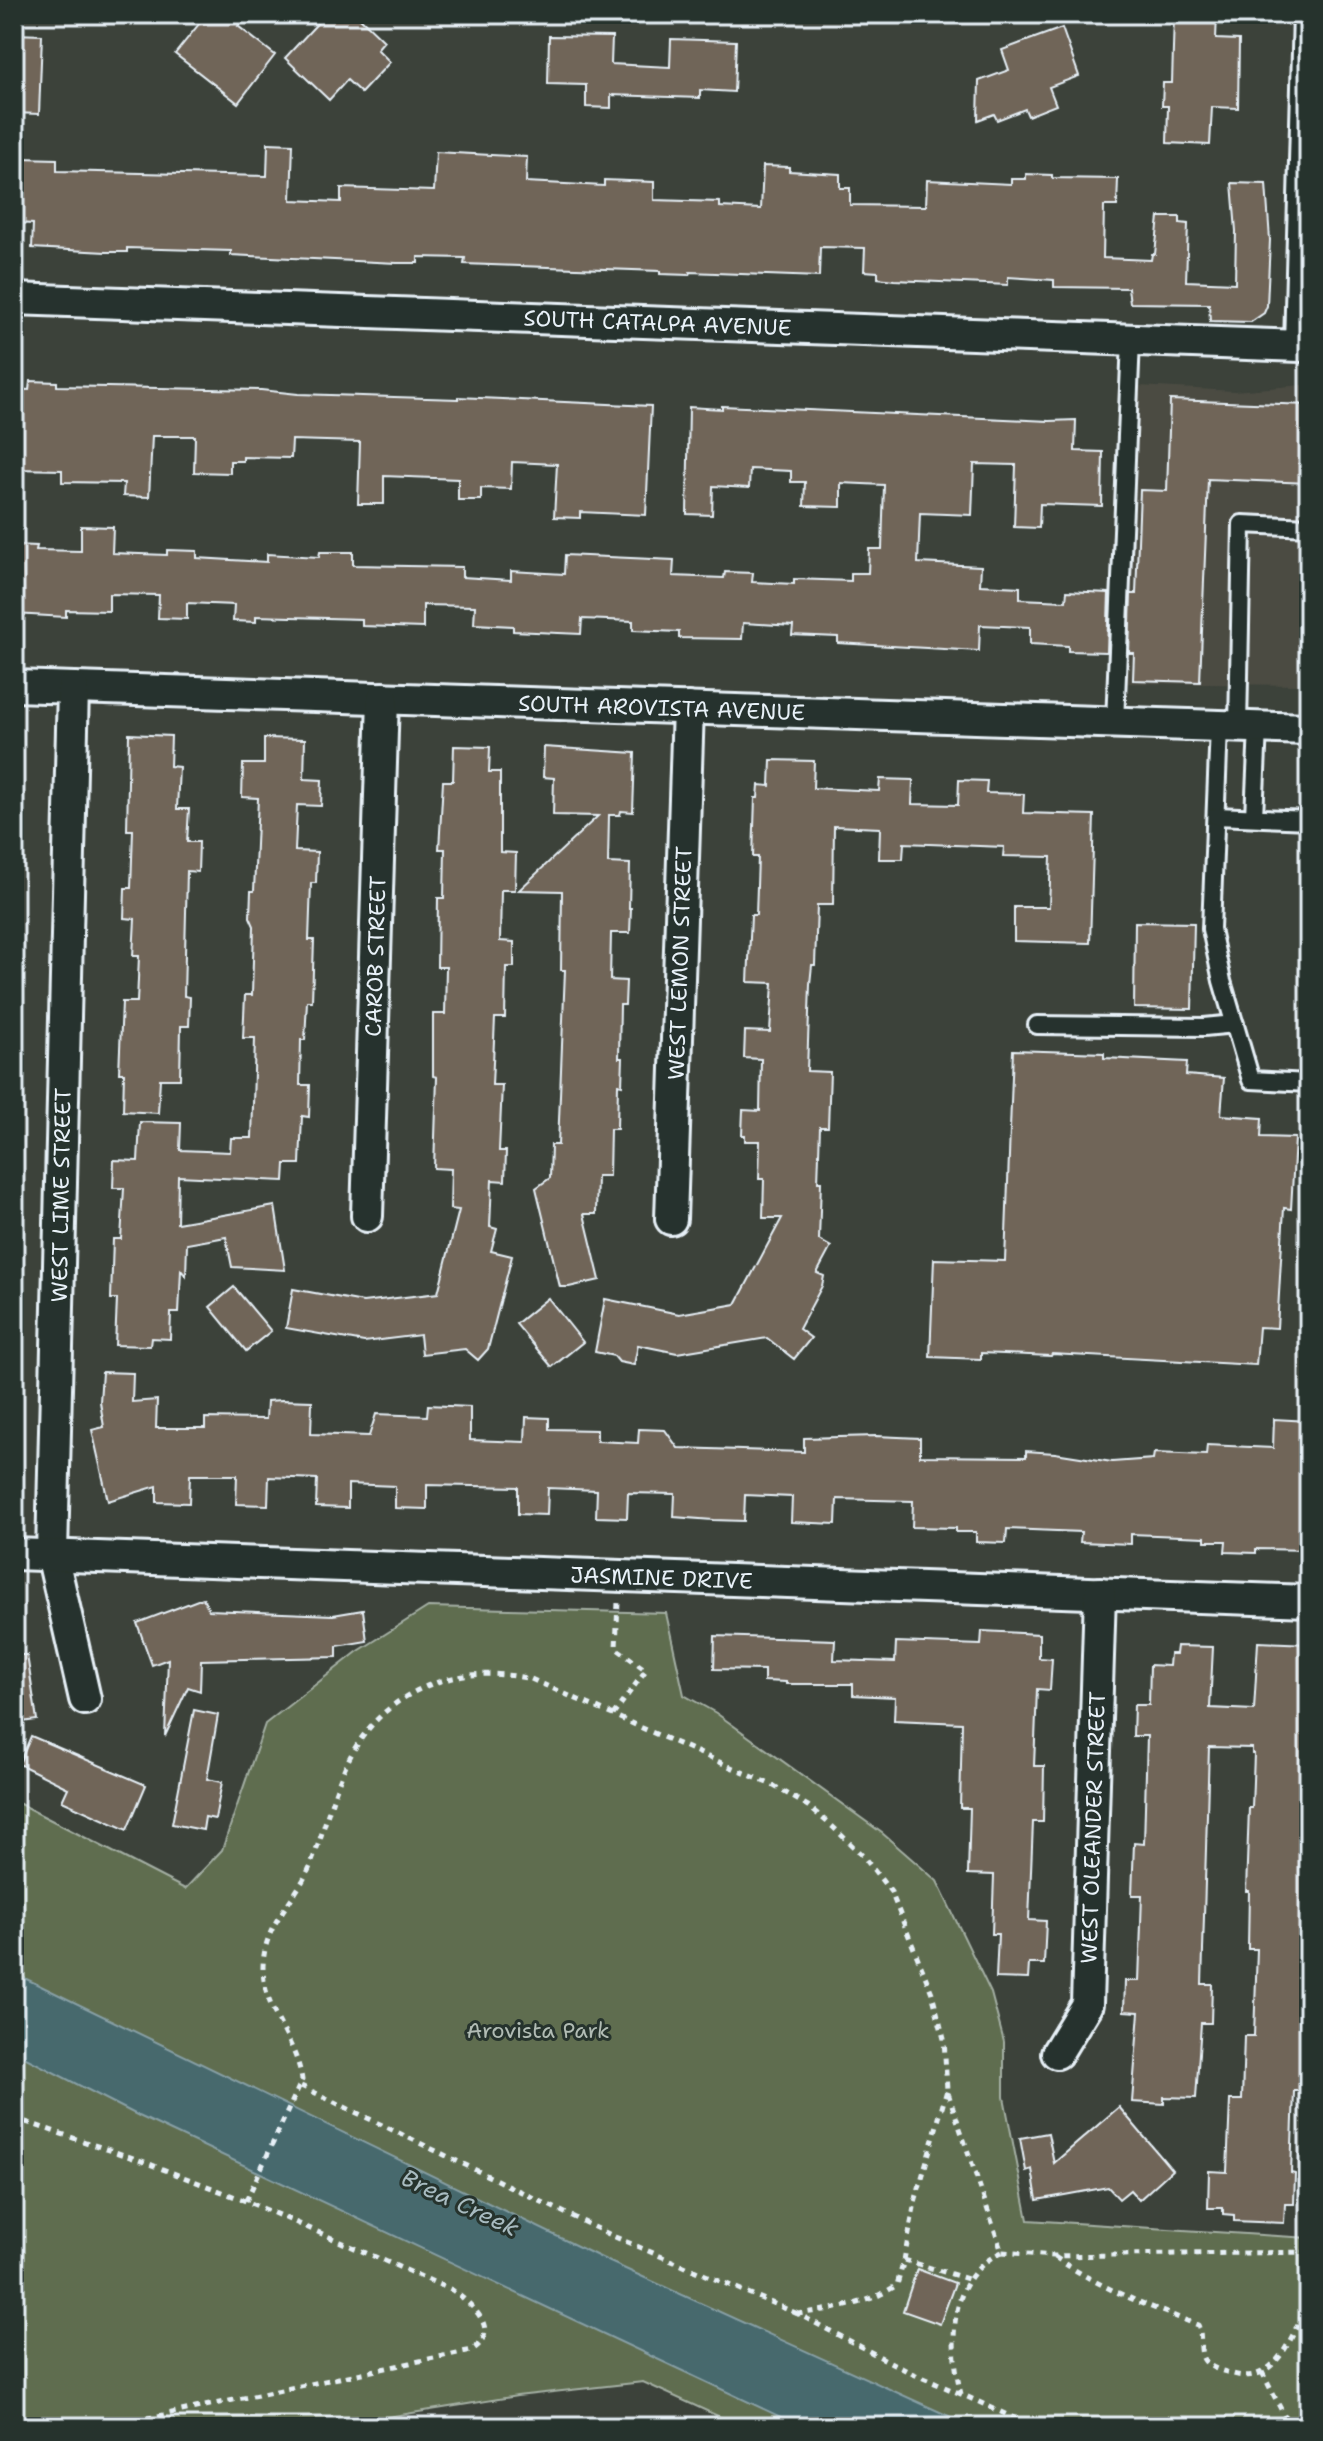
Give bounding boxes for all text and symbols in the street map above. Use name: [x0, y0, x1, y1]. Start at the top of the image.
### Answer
street label: SOUTH CATALPA AVENUE: [523, 303, 792, 342]
street label: SOUTH AROVISTA AVENUE: [518, 688, 806, 727]
street label: WEST LEMON STREET: [661, 845, 698, 1081]
street label: CAROB STREET: [358, 875, 392, 1037]
street label: WEST LIME STREET: [45, 1087, 77, 1303]
street label: JASMINE DRIVE: [570, 1560, 753, 1595]
street label: WEST OLEANDER STREET: [1074, 1691, 1111, 1964]
park label: Arovista Park: [466, 2016, 610, 2045]
water label: Brea Creek: [396, 2162, 524, 2244]

